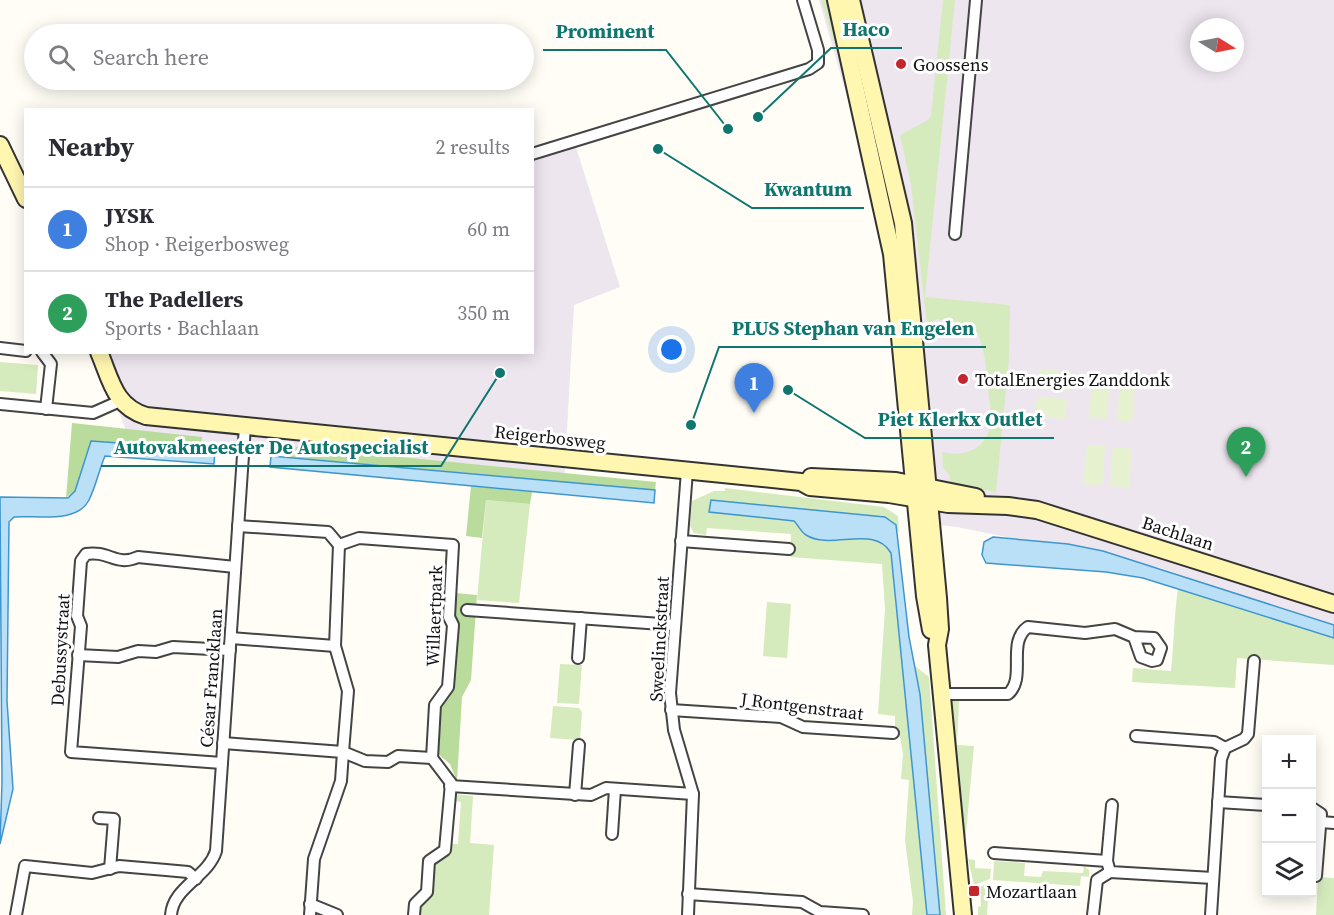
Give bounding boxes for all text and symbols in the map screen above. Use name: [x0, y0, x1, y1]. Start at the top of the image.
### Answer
callout: Haco: [831, 10, 902, 48]
callout: Prominent: [543, 12, 666, 50]
text: Haco: [843, 15, 889, 43]
text: Prominent: [555, 17, 655, 45]
north arrow: [1190, 18, 1244, 72]
search box: [24, 24, 534, 90]
icon: search: [45, 41, 78, 74]
text: Search here: [93, 42, 209, 72]
place label: Goossens: [913, 52, 989, 77]
marker: Goossens: [894, 57, 908, 71]
text: Nearby: [48, 129, 134, 165]
text: 2 results: [435, 133, 510, 161]
callout: Kwantum: [752, 170, 864, 208]
text: Kwantum: [764, 175, 852, 203]
text: JYSK: [105, 200, 154, 230]
text: 1: [62, 215, 73, 243]
text: 60 m: [467, 215, 510, 243]
text: Shop · Reigerbosweg: [105, 230, 289, 258]
text: The Padellers: [105, 284, 243, 314]
text: 2: [62, 299, 73, 327]
text: 350 m: [457, 299, 510, 327]
callout: PLUS Stephan van Engelen: [719, 309, 986, 347]
text: Sports · Bachlaan: [105, 314, 259, 342]
text: PLUS Stephan van Engelen: [732, 314, 974, 342]
your location: [657, 335, 686, 364]
pin: 1: [734, 364, 774, 413]
place label: TotalEnergies Zanddonk: [975, 367, 1170, 392]
marker: TotalEnergies Zanddonk: [956, 372, 970, 386]
callout: Piet Klerkx Outlet: [865, 400, 1054, 438]
text: Piet Klerkx Outlet: [878, 405, 1043, 433]
street label: Reigerbosweg: [493, 419, 607, 455]
callout: Autovakmeester De Autospecialist: [101, 428, 441, 466]
pin: 2: [1226, 428, 1266, 477]
text: Autovakmeester De Autospecialist: [113, 433, 429, 461]
street label: Bachlaan: [1139, 510, 1217, 556]
street label: Willaertpark: [420, 565, 448, 667]
street label: Sweelinckstraat: [643, 576, 675, 702]
street label: Debussystraat: [45, 593, 75, 707]
street label: César Francklaan: [194, 607, 228, 748]
street label: J Rontgenstraat: [738, 686, 865, 726]
map controls: [1262, 735, 1316, 897]
button: +: [1262, 735, 1316, 789]
button: −: [1262, 789, 1316, 843]
button: layers: [1262, 843, 1316, 897]
place label: Mozartlaan: [986, 879, 1077, 904]
marker: Mozartlaan: [967, 884, 981, 898]

